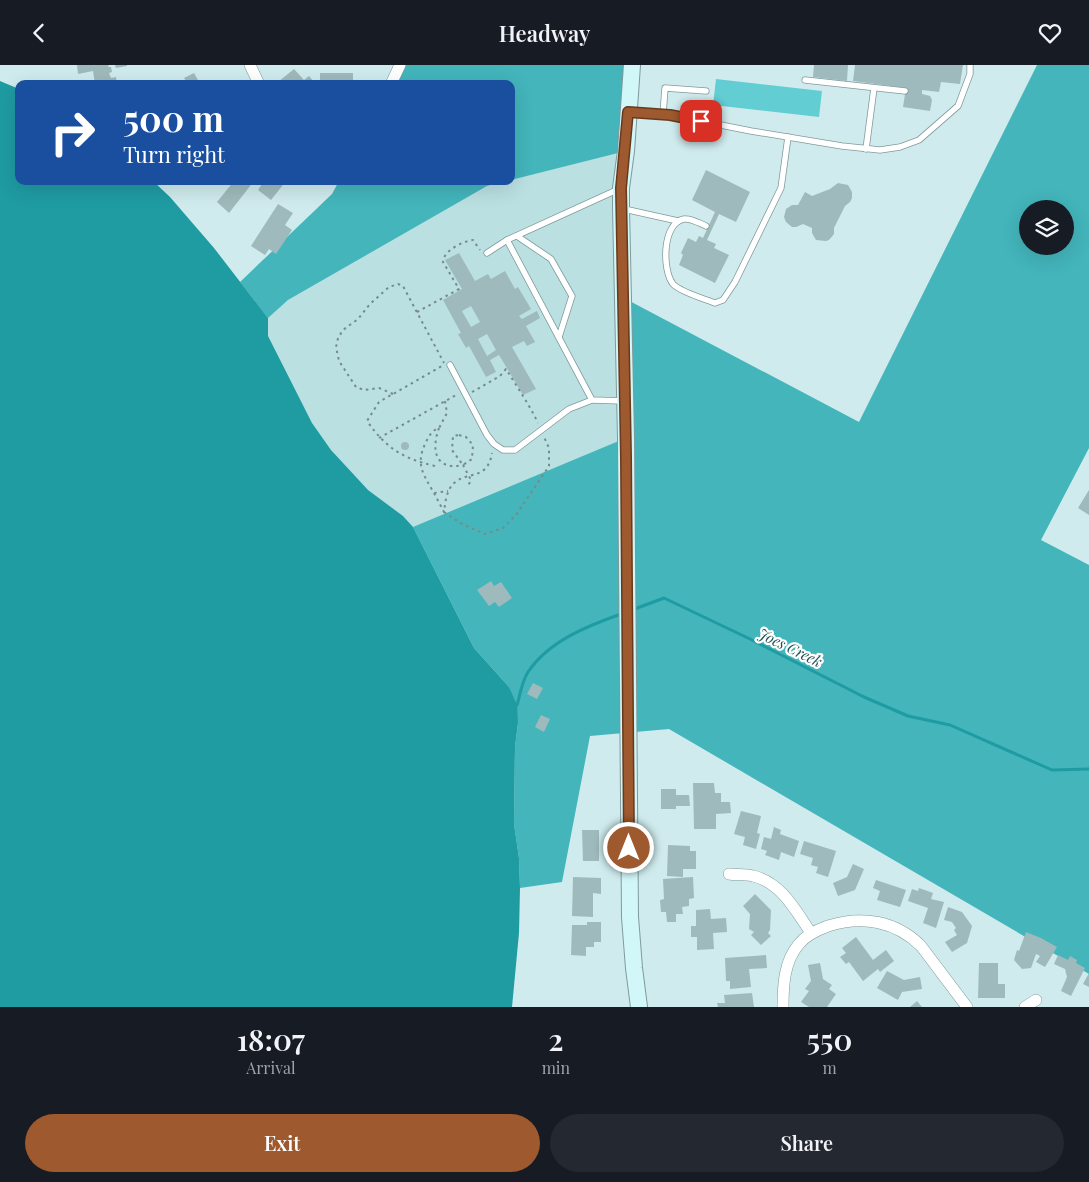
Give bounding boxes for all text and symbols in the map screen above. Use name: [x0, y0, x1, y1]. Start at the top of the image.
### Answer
text: Headway: [499, 18, 590, 48]
icon: back: [25, 19, 53, 47]
icon: heart: [1036, 19, 1064, 47]
text: 500 m: [123, 94, 224, 141]
icon: right: [40, 100, 105, 165]
pin: [680, 100, 722, 142]
icon: arrive: [687, 107, 715, 135]
text: Turn right: [123, 139, 225, 169]
map controls: [1019, 200, 1074, 255]
button: layers: [1019, 200, 1074, 255]
water label: Joes Creek: [755, 623, 826, 671]
position arrow: [602, 821, 654, 873]
text: 18:07: [237, 1019, 305, 1059]
text: 2: [548, 1019, 563, 1059]
text: 550: [807, 1019, 852, 1059]
text: Arrival: [246, 1057, 295, 1078]
text: min: [542, 1057, 570, 1078]
text: m: [822, 1057, 837, 1078]
button: Exit: [25, 1114, 540, 1172]
button: Share: [550, 1114, 1064, 1172]

